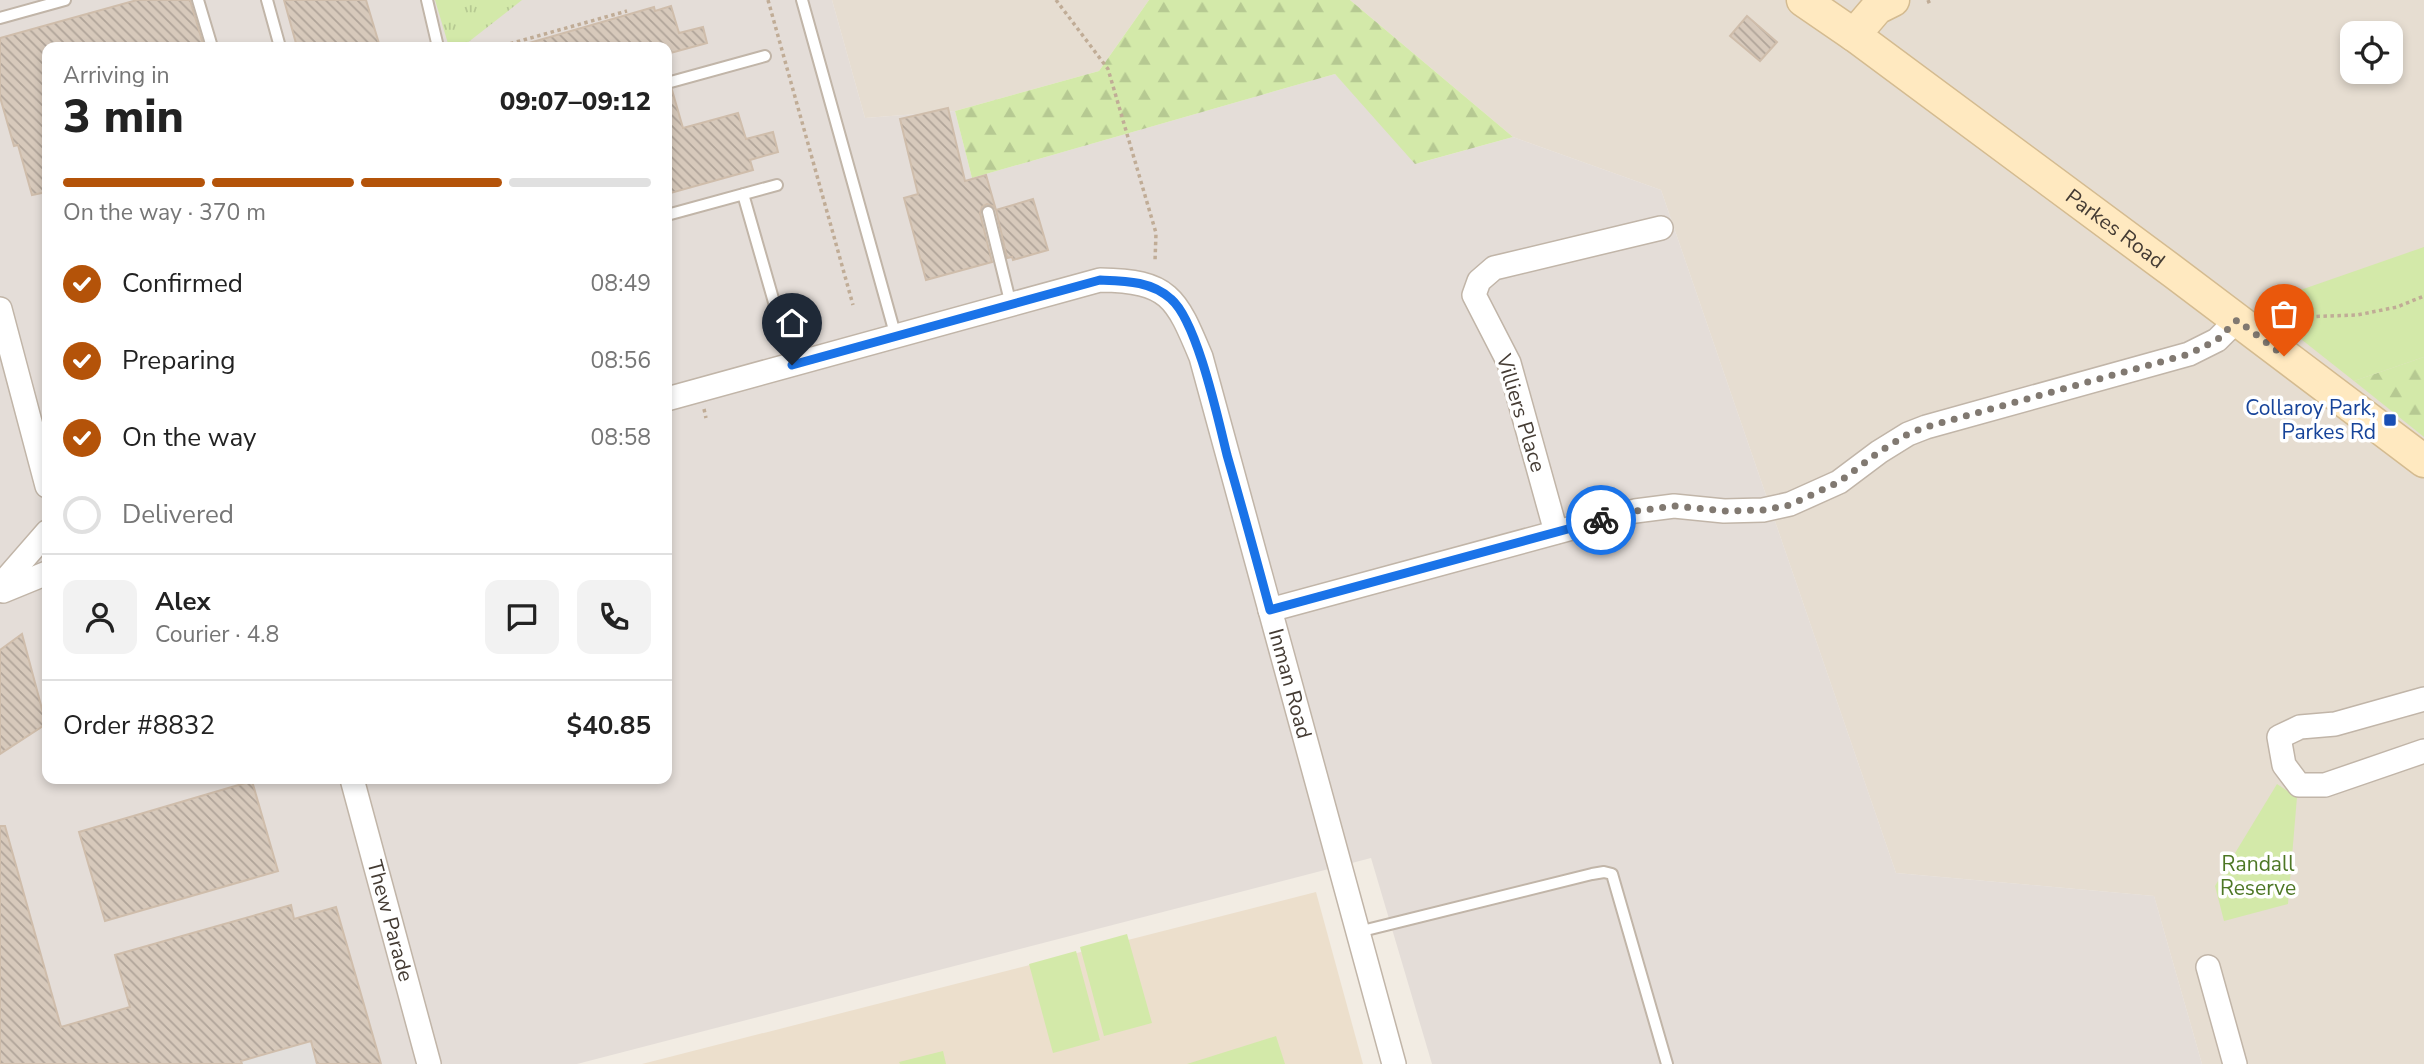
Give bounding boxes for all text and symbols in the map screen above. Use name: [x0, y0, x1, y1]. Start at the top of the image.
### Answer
map controls: [2340, 21, 2403, 84]
button: locate: [2340, 21, 2403, 84]
text: Arriving in: [63, 60, 170, 91]
text: 09:07–09:12: [500, 84, 651, 119]
text: 3 min: [63, 85, 184, 148]
street label: Parkes Road: [2060, 182, 2171, 275]
text: On the way · 370 m: [63, 197, 266, 228]
icon: check: [63, 265, 101, 303]
text: Confirmed: [122, 266, 243, 301]
text: 08:49: [591, 268, 651, 299]
pin: [2254, 284, 2314, 356]
pin: [762, 293, 822, 365]
icon: bag: [2265, 295, 2303, 333]
icon: home: [773, 304, 811, 342]
icon: check: [63, 342, 101, 380]
text: Preparing: [122, 343, 235, 378]
text: 08:56: [591, 345, 651, 376]
street label: Villiers Place: [1489, 350, 1552, 475]
place label: Collaroy Park, Parkes Rd: [2245, 394, 2376, 446]
marker: Collaroy Park, Parkes Rd: [2382, 412, 2398, 428]
icon: check: [63, 419, 101, 457]
text: On the way: [122, 420, 256, 455]
text: 08:58: [591, 422, 651, 453]
courier: [1566, 485, 1636, 555]
text: Delivered: [122, 497, 234, 532]
icon: bike: [1582, 501, 1620, 539]
button: person: [63, 580, 137, 654]
button: chat: [485, 580, 559, 654]
button: phone: [577, 580, 651, 654]
text: Alex: [155, 584, 211, 619]
text: Courier · 4.8: [155, 619, 279, 650]
street label: Inman Road: [1262, 626, 1319, 742]
text: Order #8832: [63, 708, 215, 743]
text: $40.85: [567, 708, 651, 743]
park label: Randall Reserve: [2220, 850, 2296, 902]
street label: Thew Parade: [361, 857, 420, 985]

